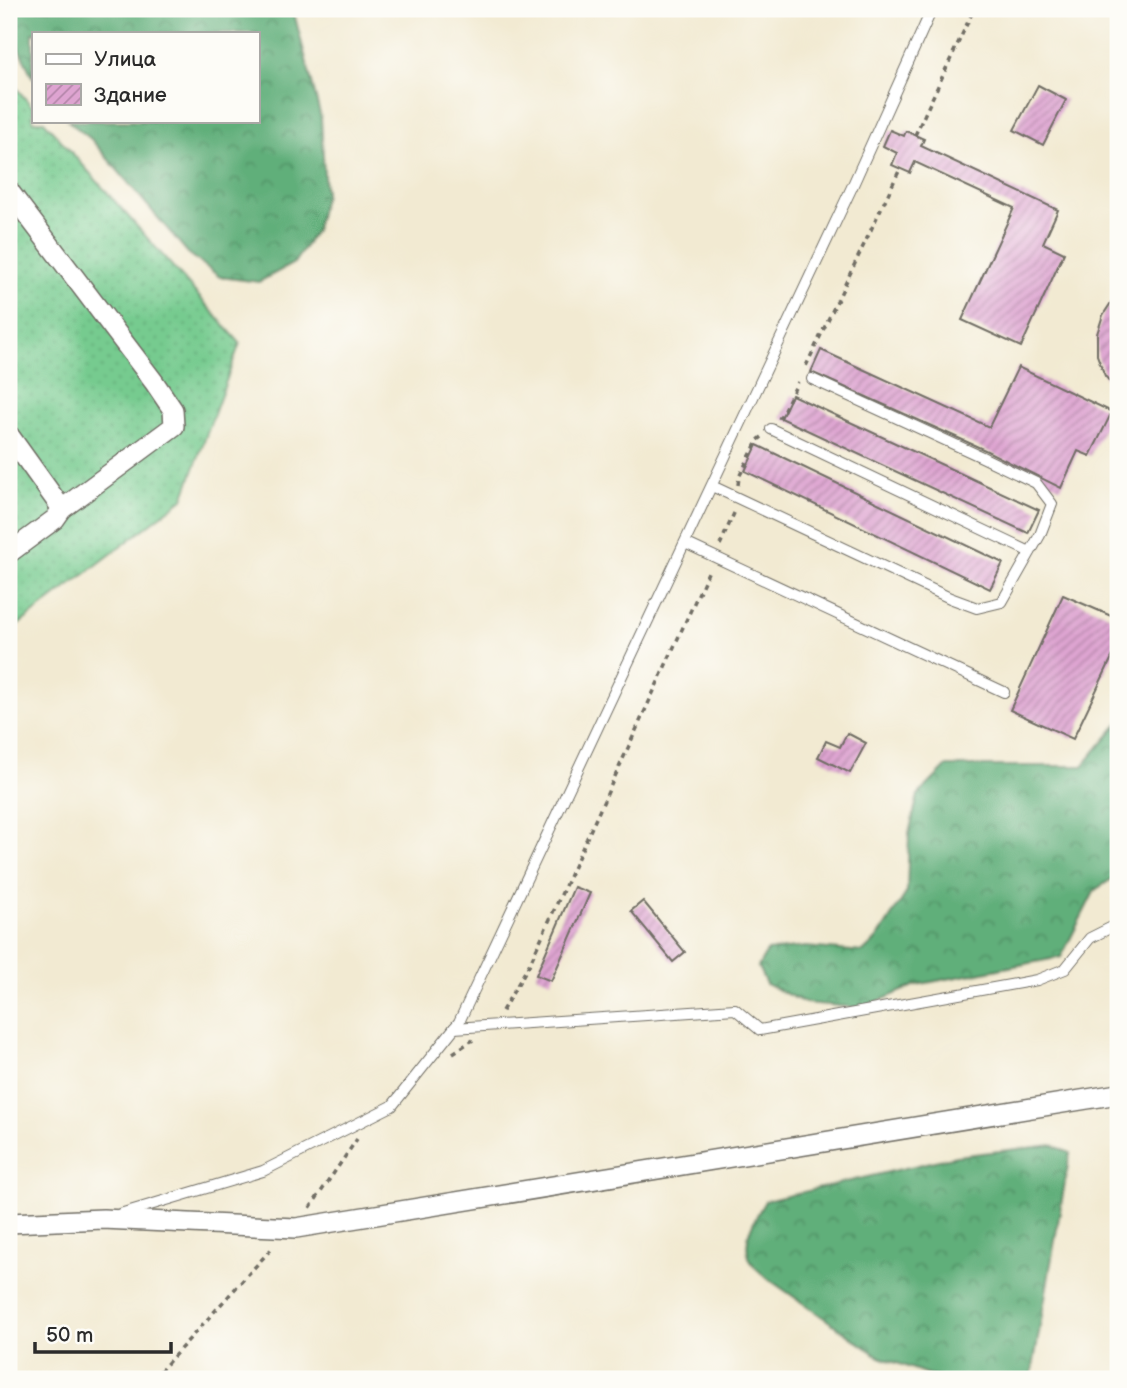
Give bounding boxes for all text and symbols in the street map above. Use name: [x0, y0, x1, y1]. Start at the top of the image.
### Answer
legend: [32, 32, 259, 122]
text: Улица: [94, 47, 157, 72]
text: Здание: [94, 83, 167, 108]
scale bar: [35, 1311, 172, 1355]
text: 50 m: [46, 1323, 93, 1348]

